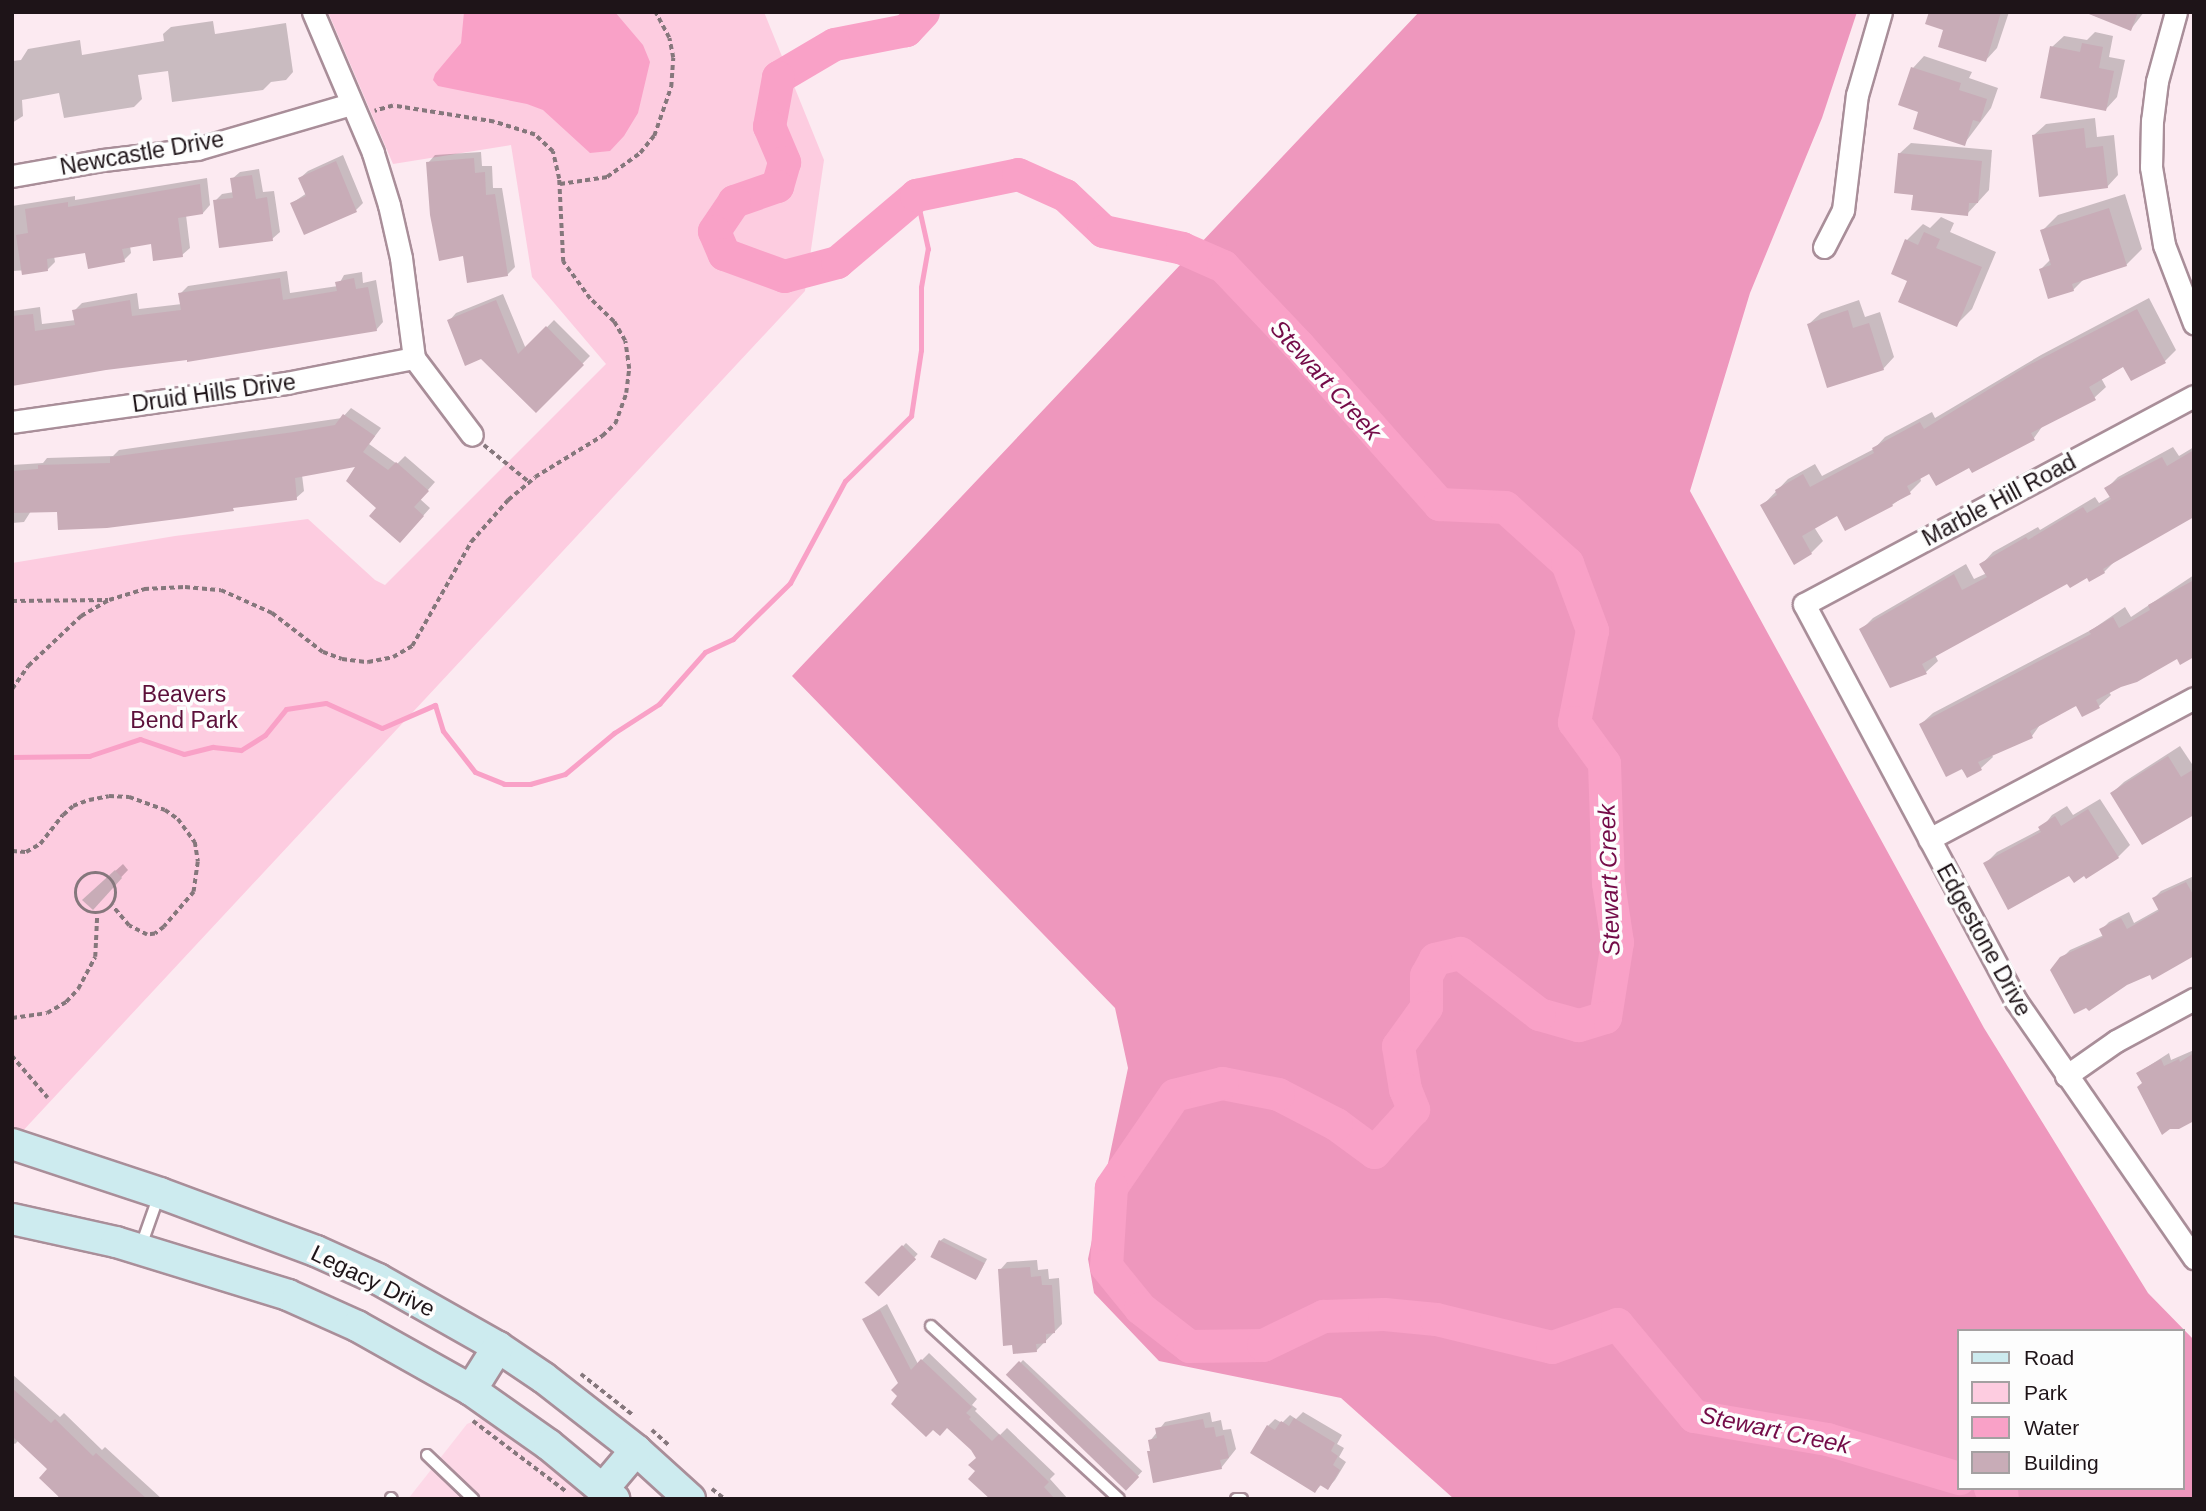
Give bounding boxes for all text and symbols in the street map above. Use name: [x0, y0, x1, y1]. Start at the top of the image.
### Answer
street label: Newcastle Drive: [58, 125, 226, 181]
water label: Stewart Creek: [1264, 314, 1388, 446]
street label: Druid Hills Drive: [130, 368, 298, 418]
street label: Marble Hill Road: [1917, 448, 2081, 552]
park label: Beavers Bend Park: [130, 680, 238, 734]
water label: Stewart Creek: [1592, 804, 1626, 956]
street label: Edgestone Drive: [1931, 859, 2037, 1021]
street label: Legacy Drive: [307, 1239, 439, 1323]
legend: [1958, 1329, 2185, 1490]
text: Road: [2024, 1346, 2074, 1369]
text: Park: [2024, 1381, 2067, 1404]
water label: Stewart Creek: [1698, 1400, 1852, 1460]
text: Water: [2024, 1416, 2079, 1439]
text: Building: [2024, 1451, 2099, 1474]

